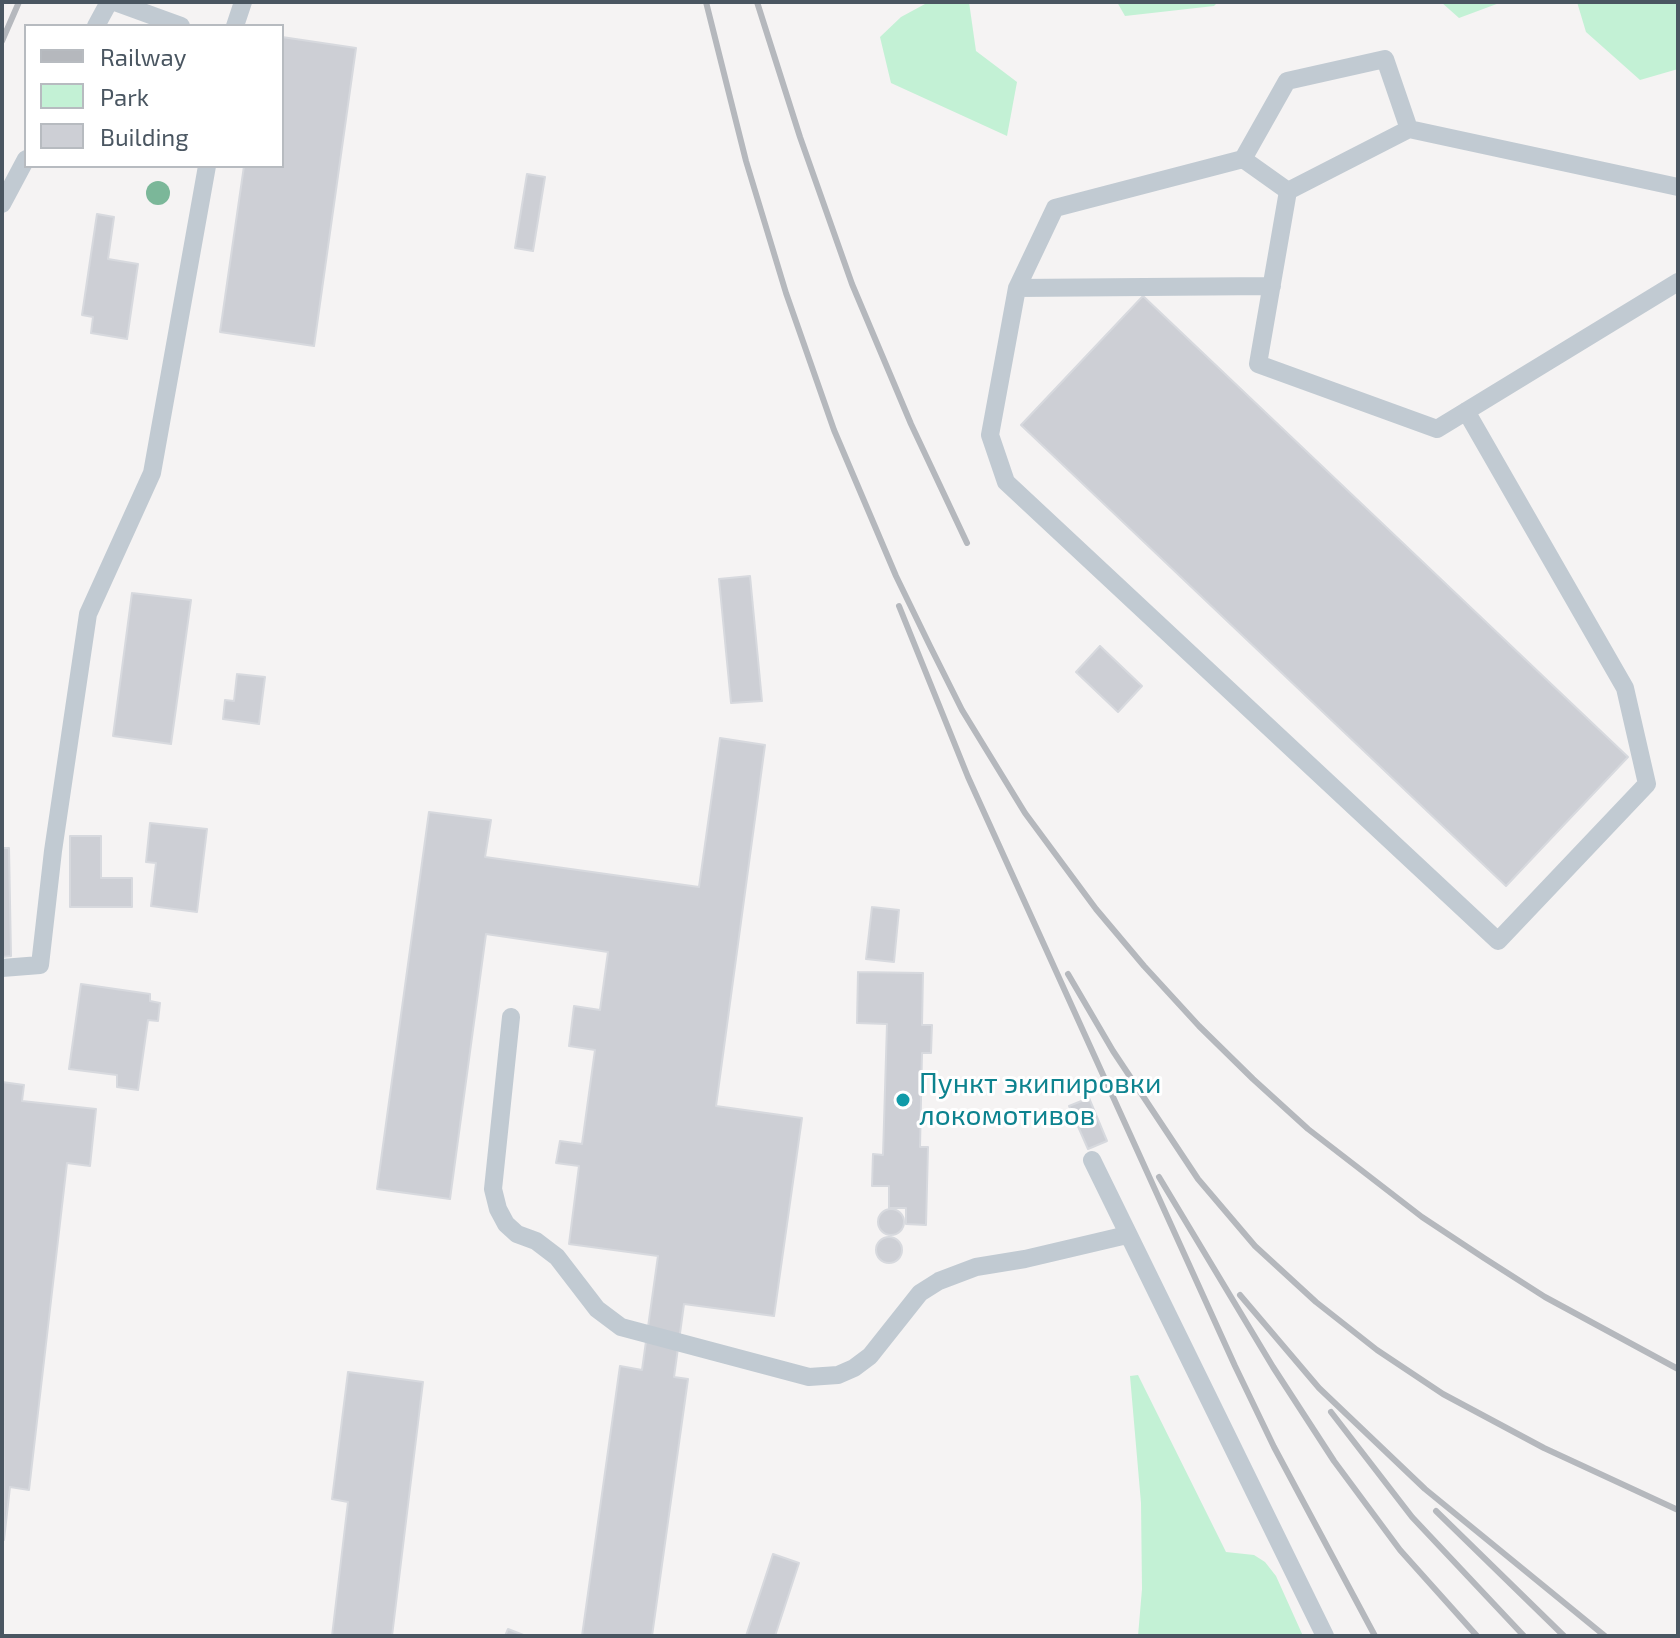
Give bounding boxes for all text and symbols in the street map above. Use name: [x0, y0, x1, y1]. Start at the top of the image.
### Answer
legend: [24, 24, 284, 168]
text: Railway: [100, 42, 186, 71]
text: Park: [100, 82, 149, 111]
text: Building: [100, 122, 189, 151]
place label: Пункт экипировки локомотивов: [919, 1067, 1161, 1133]
marker: Пункт экипировки локомотивов: [894, 1091, 912, 1109]

